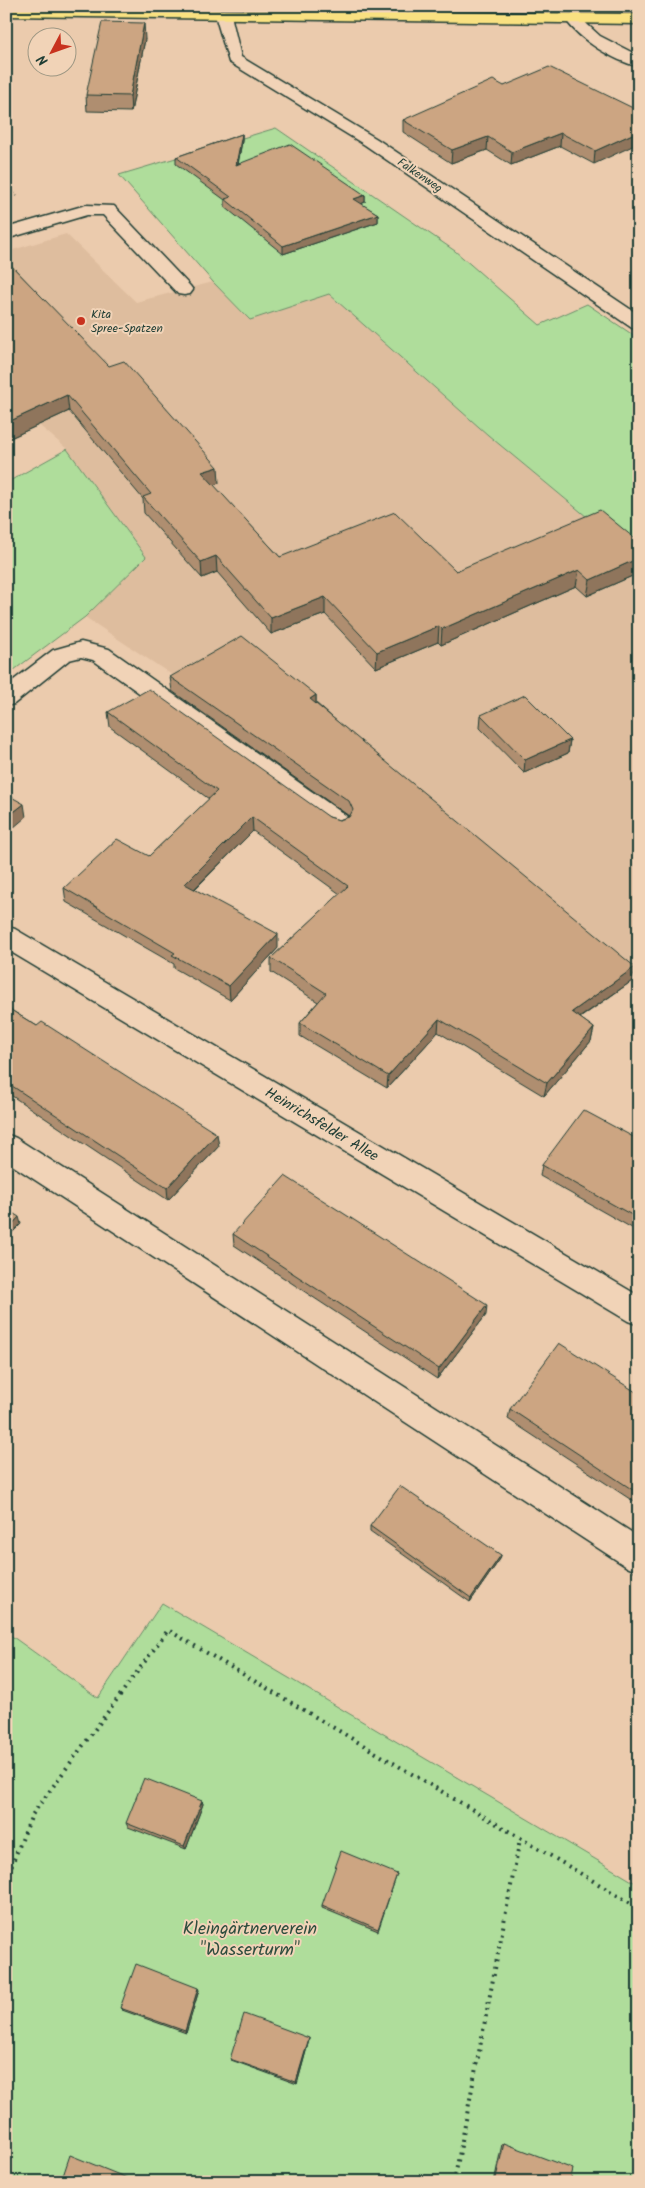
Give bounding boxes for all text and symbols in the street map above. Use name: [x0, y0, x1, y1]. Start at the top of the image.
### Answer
north arrow: [28, 28, 78, 78]
text: N: [32, 49, 54, 70]
street label: Falkenweg: [393, 153, 447, 198]
place label: Kita Spree-Spatzen: [91, 305, 163, 338]
marker: Kita Spree-Spatzen: [75, 315, 87, 327]
street label: Heinrichsfelder Allee: [260, 1081, 383, 1169]
park label: Kleingärtnerverein "Wasserturm": [183, 1915, 317, 1965]

